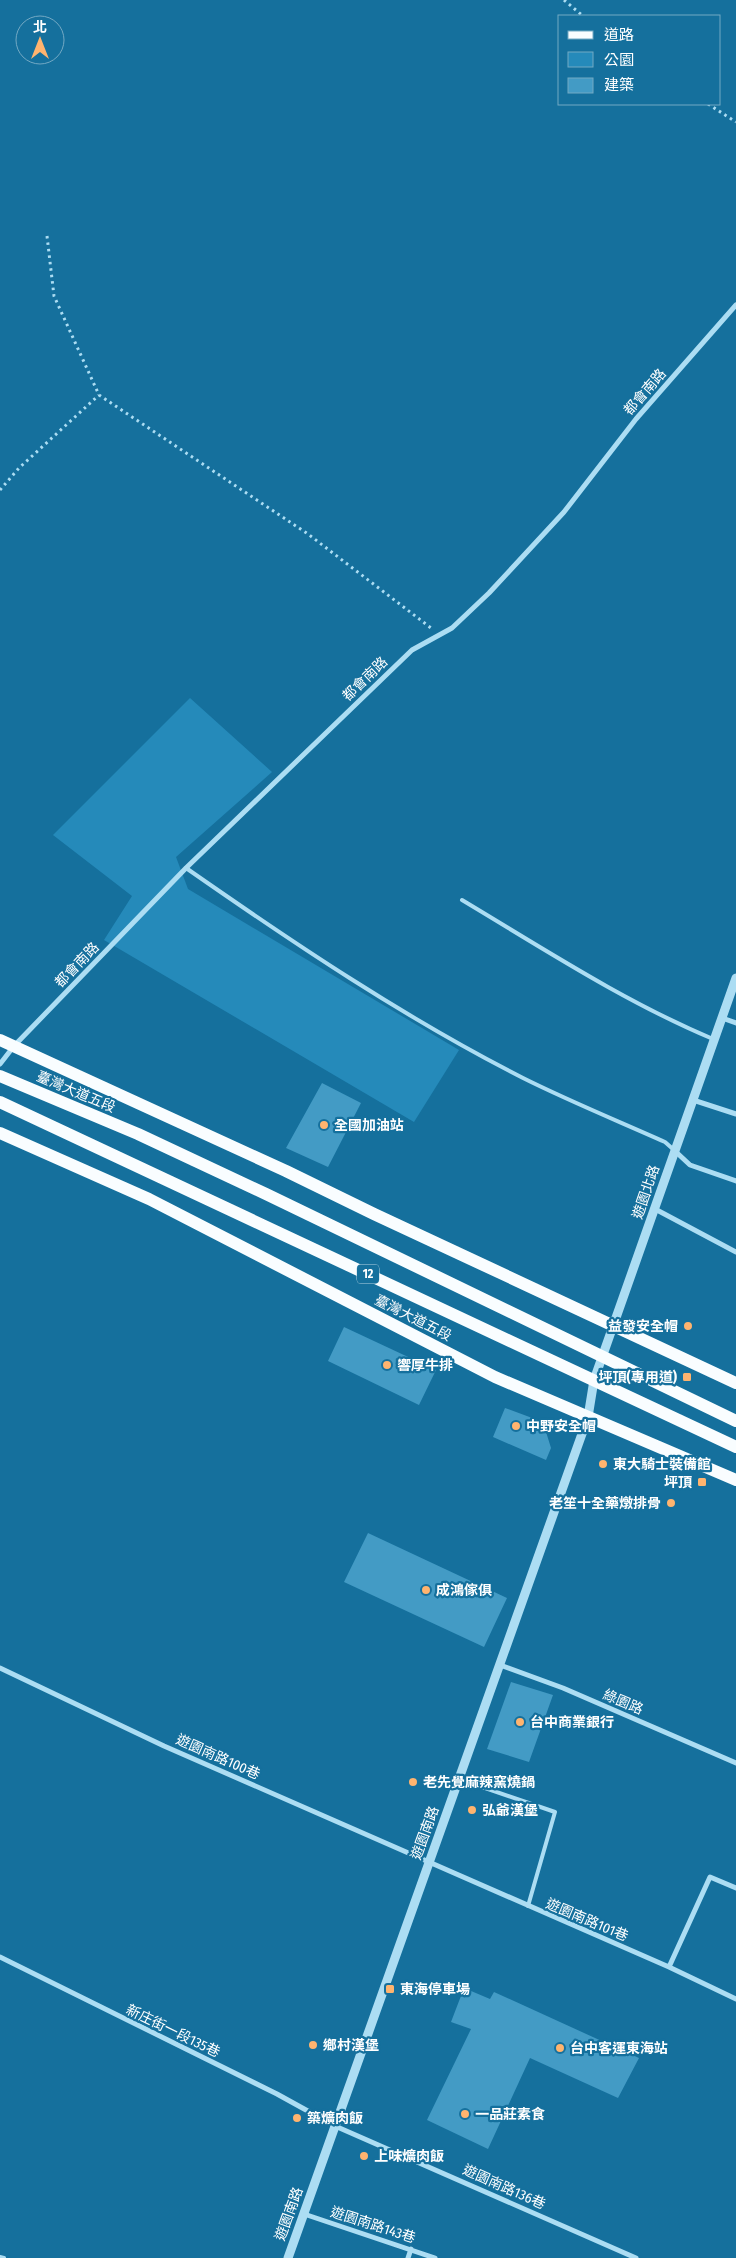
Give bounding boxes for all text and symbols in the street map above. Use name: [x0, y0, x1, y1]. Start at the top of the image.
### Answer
north arrow: [15, 15, 65, 65]
legend: [558, 15, 721, 105]
text: 北: [33, 19, 47, 36]
text: 道路: [604, 26, 634, 44]
text: 公園: [604, 51, 634, 69]
text: 建築: [604, 76, 634, 94]
street label: 都會南路: [620, 365, 670, 419]
street label: 都會南路: [339, 653, 391, 705]
street label: 都會南路: [51, 939, 103, 991]
street label: 臺灣大道五段: [34, 1068, 118, 1116]
place label: 全國加油站: [334, 1117, 404, 1134]
marker: 全國加油站: [318, 1119, 330, 1131]
street label: 遊園北路: [629, 1163, 663, 1221]
road number: 12: [357, 1264, 379, 1284]
street label: 臺灣大道五段: [372, 1291, 454, 1345]
place label: 益發安全帽: [608, 1318, 678, 1335]
marker: 益發安全帽: [682, 1320, 694, 1332]
place label: 響厚牛排: [397, 1357, 453, 1374]
marker: 響厚牛排: [381, 1359, 393, 1371]
place label: 坪頂(專用道): [599, 1369, 677, 1386]
marker: 坪頂(專用道): [681, 1371, 693, 1383]
place label: 中野安全帽: [526, 1418, 596, 1435]
marker: 中野安全帽: [510, 1420, 522, 1432]
place label: 東大騎士裝備館: [613, 1456, 711, 1473]
marker: 東大騎士裝備館: [597, 1458, 609, 1470]
place label: 坪頂: [664, 1474, 692, 1491]
marker: 坪頂: [696, 1476, 708, 1488]
place label: 老笙十全藥燉排骨: [549, 1495, 661, 1512]
marker: 老笙十全藥燉排骨: [665, 1497, 677, 1509]
place label: 成鴻傢俱: [436, 1582, 492, 1599]
marker: 成鴻傢俱: [420, 1584, 432, 1596]
street label: 綠園路: [600, 1686, 646, 1718]
place label: 台中商業銀行: [530, 1714, 614, 1731]
marker: 台中商業銀行: [514, 1716, 526, 1728]
street label: 遊園南路100巷: [173, 1731, 263, 1783]
place label: 老先覺麻辣窯燒鍋: [423, 1774, 535, 1791]
marker: 老先覺麻辣窯燒鍋: [407, 1776, 419, 1788]
place label: 弘爺漢堡: [482, 1802, 538, 1819]
street label: 遊園南路: [407, 1804, 443, 1862]
marker: 弘爺漢堡: [466, 1804, 478, 1816]
street label: 遊園南路101巷: [543, 1895, 631, 1945]
place label: 東海停車場: [400, 1981, 470, 1998]
marker: 東海停車場: [384, 1983, 396, 1995]
street label: 新庄街一段135巷: [123, 2001, 223, 2061]
place label: 鄉村漢堡: [323, 2037, 379, 2054]
marker: 鄉村漢堡: [307, 2039, 319, 2051]
place label: 台中客運東海站: [570, 2040, 668, 2057]
marker: 台中客運東海站: [554, 2042, 566, 2054]
place label: 一品莊素食: [475, 2106, 545, 2123]
marker: 一品莊素食: [459, 2108, 471, 2120]
place label: 築爌肉飯: [307, 2110, 363, 2127]
marker: 築爌肉飯: [291, 2112, 303, 2124]
place label: 上味爌肉飯: [374, 2148, 444, 2165]
marker: 上味爌肉飯: [358, 2150, 370, 2162]
street label: 遊園南路136巷: [460, 2161, 548, 2213]
street label: 遊園南路: [271, 2185, 307, 2243]
street label: 遊園南路143巷: [328, 2203, 418, 2247]

